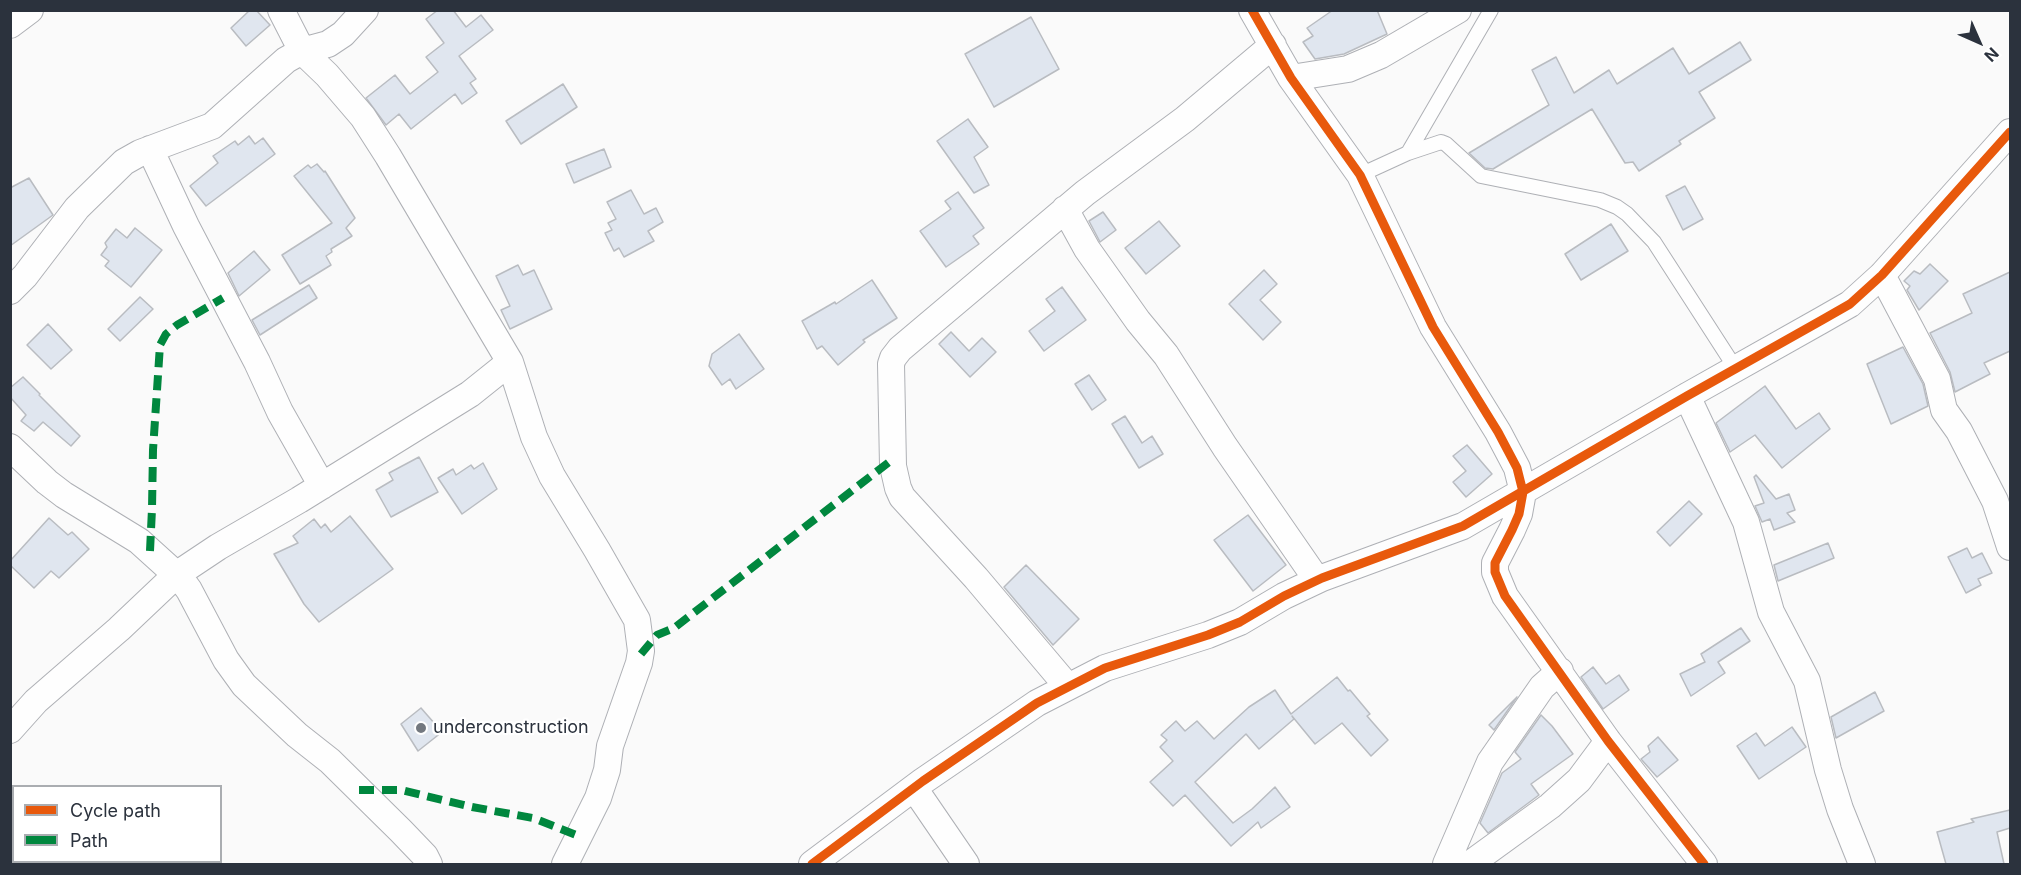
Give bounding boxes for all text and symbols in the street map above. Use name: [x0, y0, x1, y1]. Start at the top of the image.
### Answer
north arrow: [1949, 12, 2009, 72]
text: N: [1980, 43, 2003, 66]
place label: underconstruction: [433, 717, 589, 739]
marker: underconstruction: [414, 721, 428, 735]
legend: [12, 785, 222, 863]
text: Cycle path: [70, 800, 161, 821]
text: Path: [70, 830, 108, 851]

